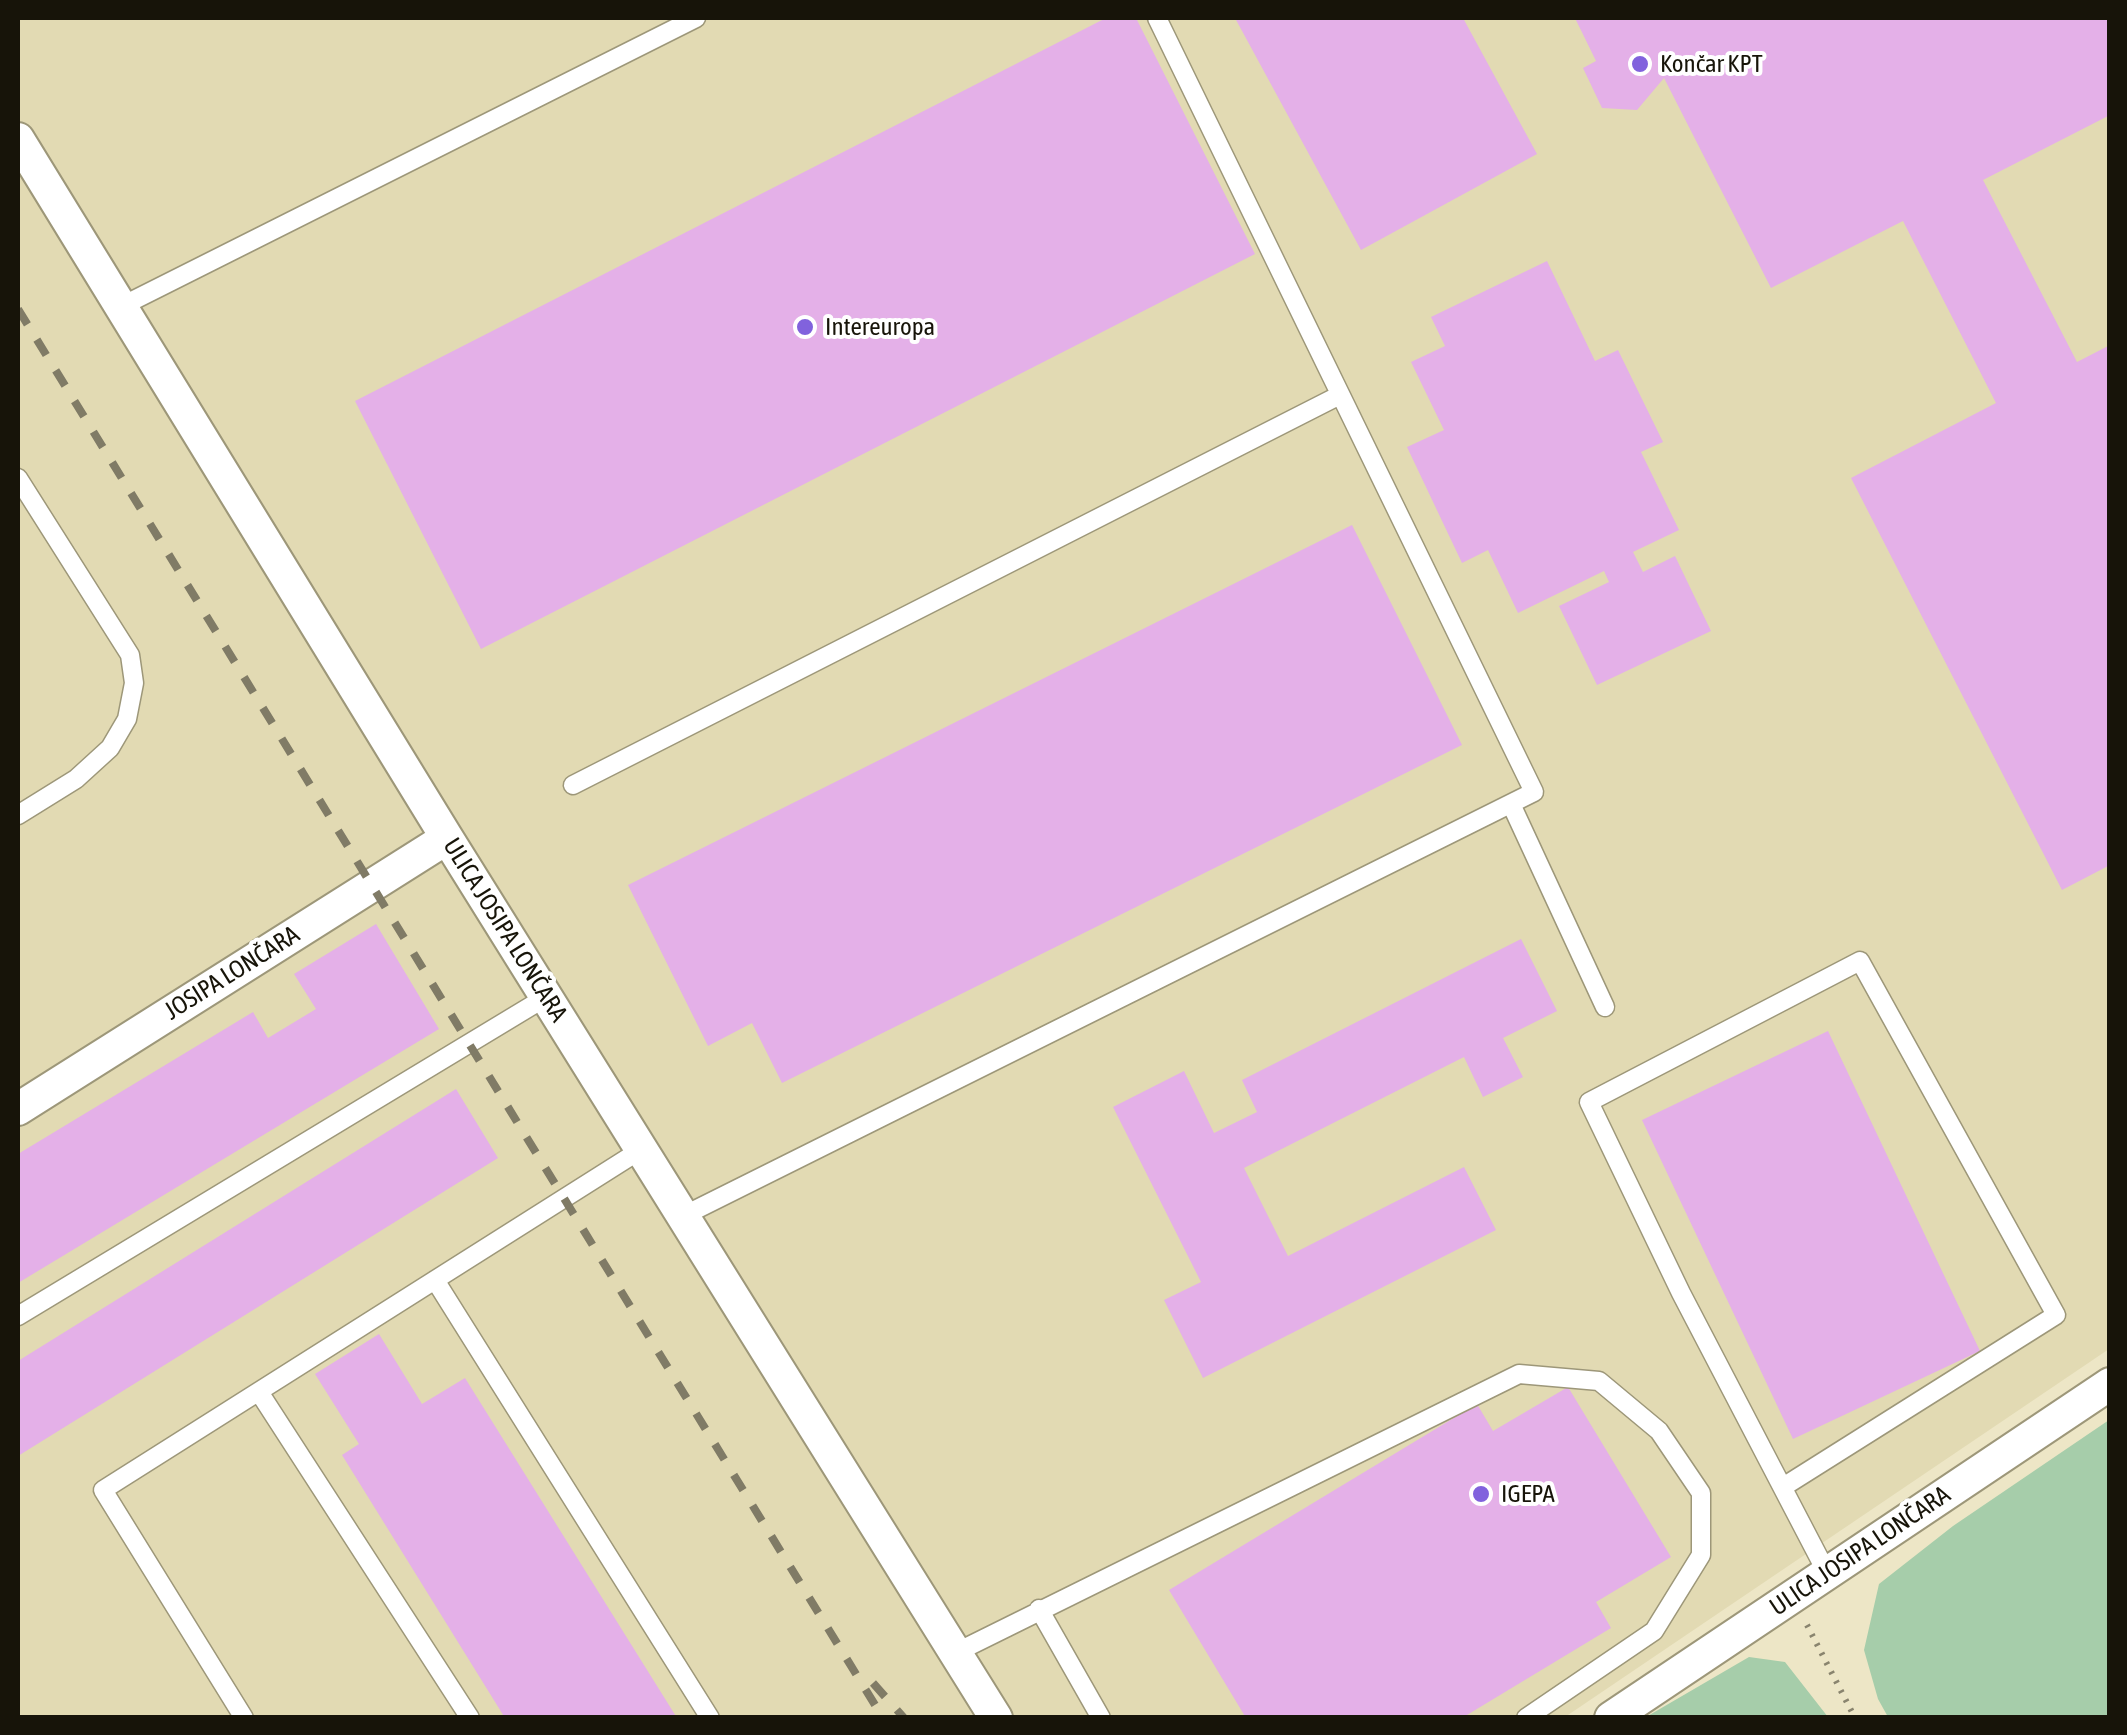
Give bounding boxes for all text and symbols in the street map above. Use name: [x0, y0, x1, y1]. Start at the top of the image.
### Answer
place label: Končar KPT: [1660, 49, 1763, 79]
marker: Končar KPT: [1629, 53, 1651, 75]
place label: Intereuropa: [825, 312, 935, 342]
marker: Intereuropa: [794, 316, 816, 338]
street label: ULICA JOSIPA LONČARA: [436, 833, 574, 1027]
street label: JOSIPA LONČARA: [159, 920, 305, 1026]
place label: IGEPA: [1501, 1479, 1555, 1509]
street label: ULICA JOSIPA LONČARA: [1764, 1480, 1956, 1622]
marker: IGEPA: [1470, 1483, 1492, 1505]

